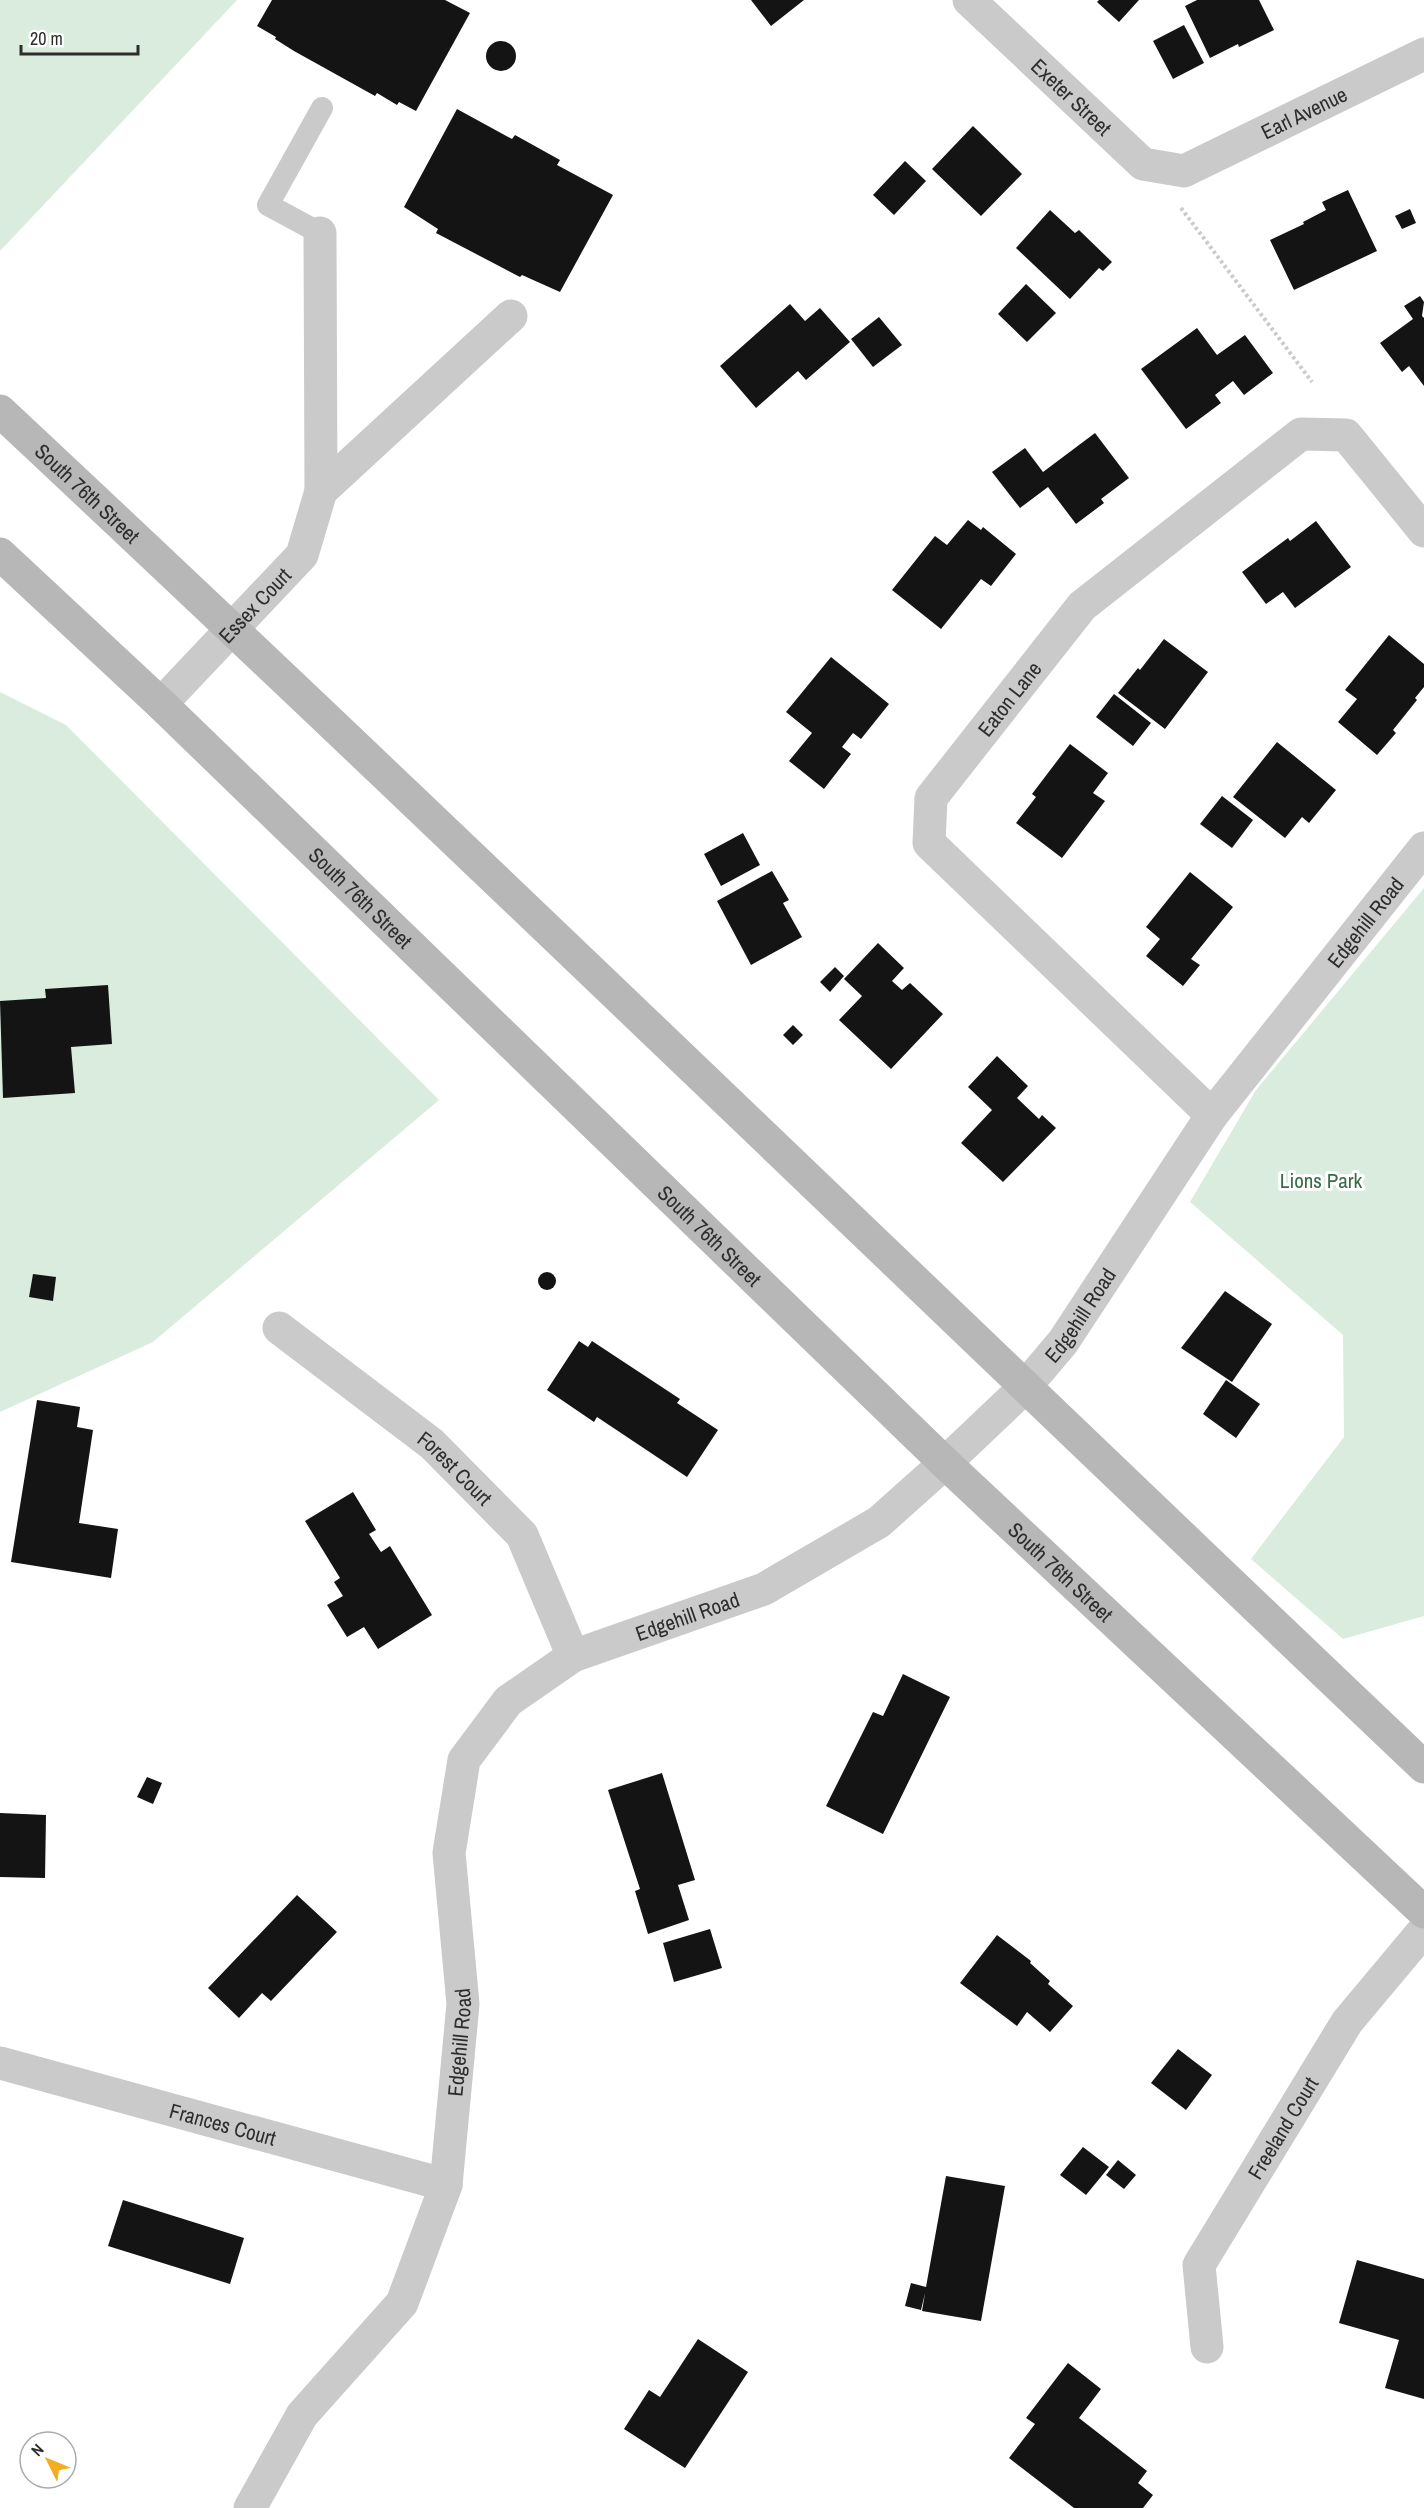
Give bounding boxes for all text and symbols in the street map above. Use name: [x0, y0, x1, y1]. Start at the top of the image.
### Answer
scale bar: [21, 18, 138, 56]
text: 20 m: [30, 26, 63, 51]
street label: Exeter Street: [1025, 52, 1118, 142]
street label: Earl Avenue: [1256, 79, 1352, 146]
street label: South 76th Street: [29, 437, 147, 550]
street label: Essex Court: [212, 561, 297, 649]
street label: Eaton Lane: [971, 655, 1048, 742]
street label: South 76th Street: [302, 840, 419, 955]
street label: Edgehill Road: [1320, 871, 1410, 974]
park label: Lions Park: [1280, 1166, 1363, 1195]
street label: South 76th Street: [652, 1178, 768, 1293]
street label: Edgehill Road: [1038, 1262, 1122, 1368]
street label: Forest Court: [412, 1424, 499, 1512]
street label: South 76th Street: [1002, 1515, 1120, 1628]
street label: Edgehill Road: [631, 1584, 743, 1648]
street label: Edgehill Road: [440, 1987, 478, 2097]
street label: Freeland Court: [1240, 2071, 1325, 2184]
street label: Frances Court: [166, 2096, 279, 2152]
north arrow: [18, 2430, 78, 2490]
text: N: [26, 2439, 48, 2461]

